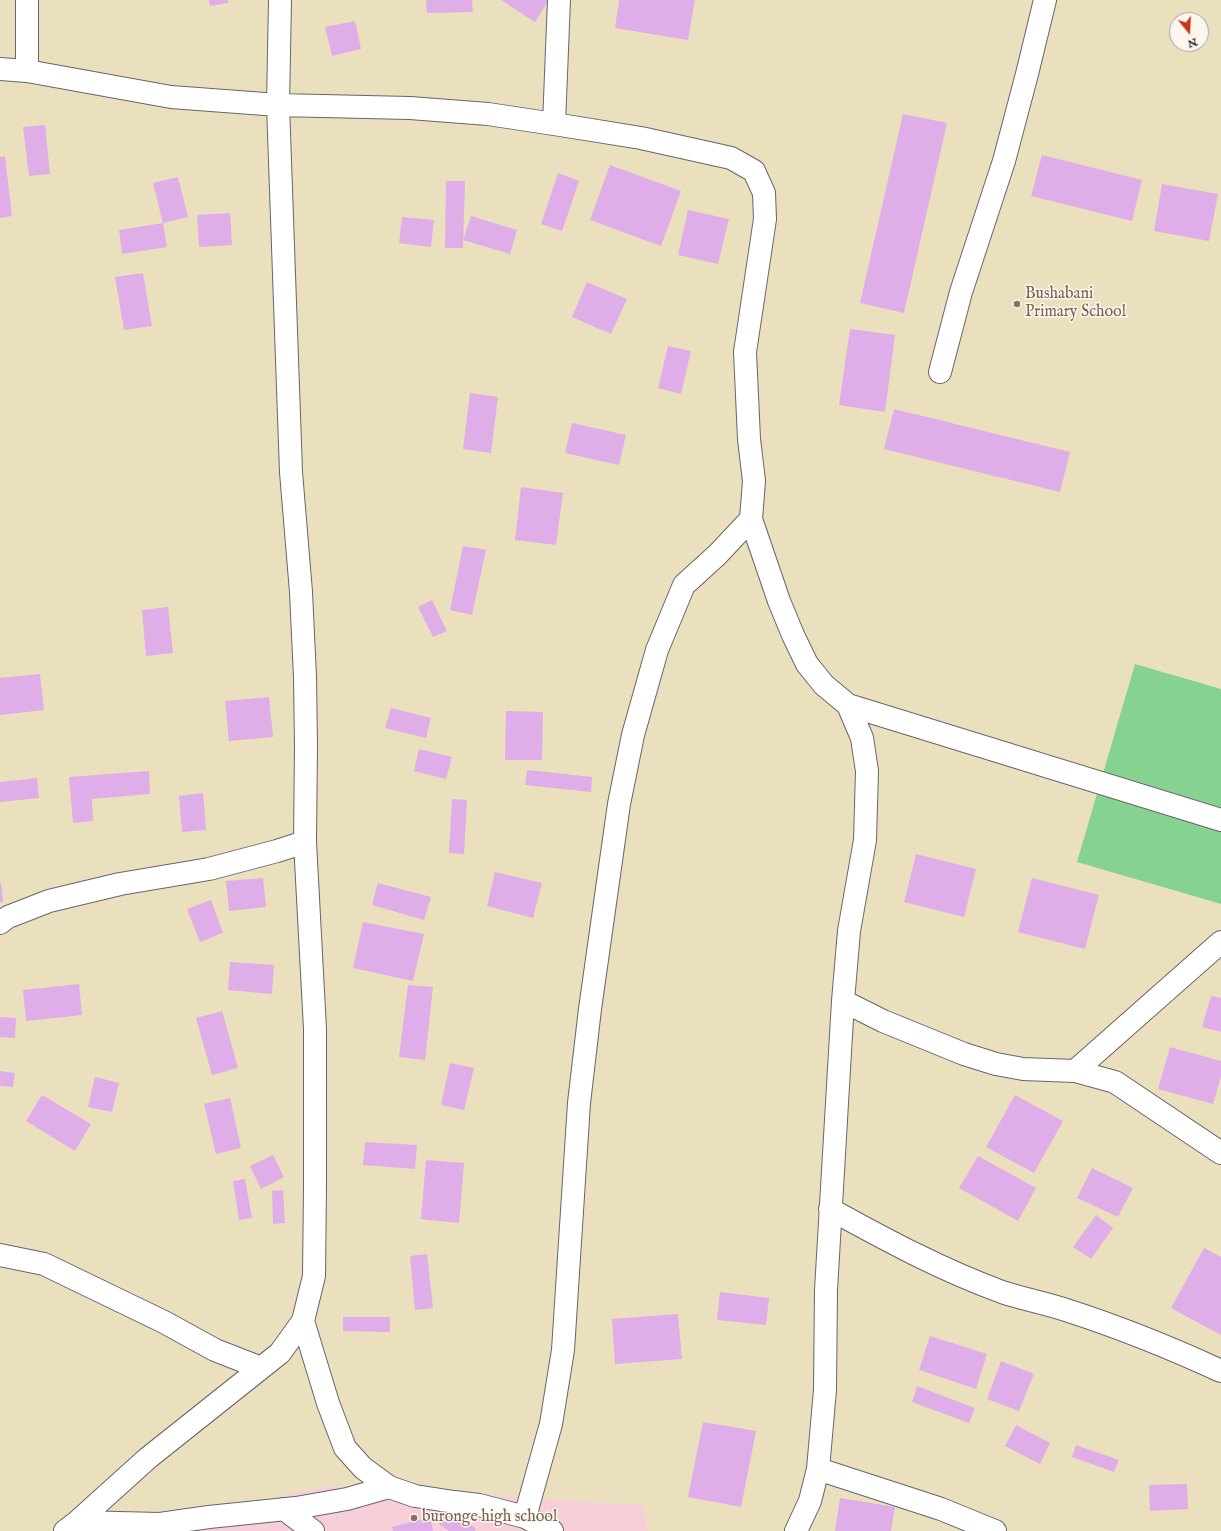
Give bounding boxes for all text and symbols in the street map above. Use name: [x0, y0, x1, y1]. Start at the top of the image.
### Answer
north arrow: [1169, 12, 1209, 52]
text: N: [1186, 34, 1199, 51]
place label: Bushabani Primary School: [1025, 285, 1126, 323]
marker: Bushabani Primary School: [1012, 299, 1022, 309]
place label: buronge high school: [422, 1508, 557, 1528]
marker: buronge high school: [409, 1513, 419, 1523]

